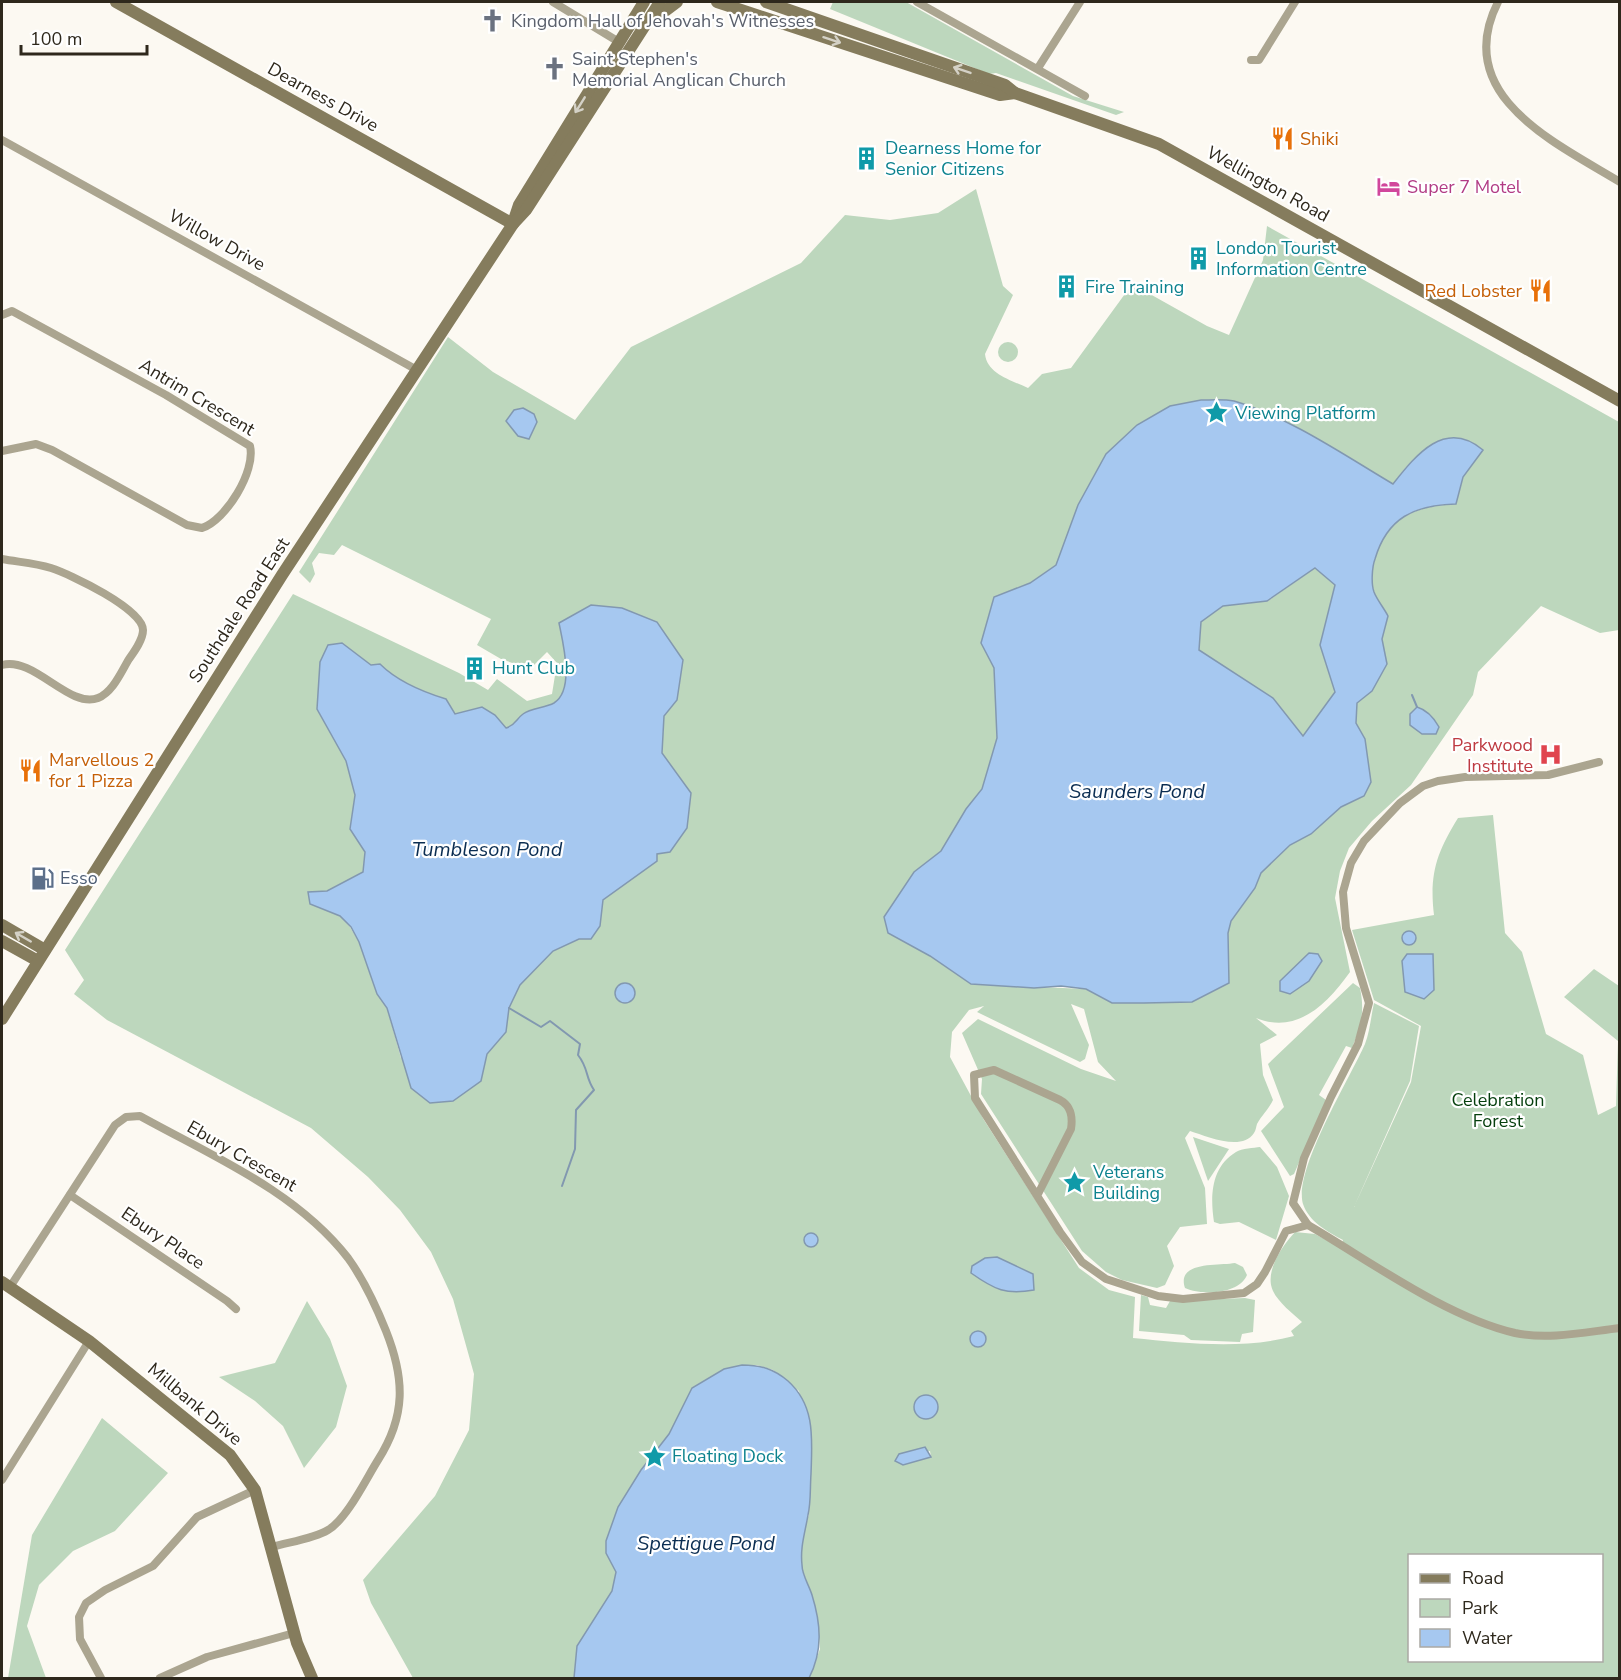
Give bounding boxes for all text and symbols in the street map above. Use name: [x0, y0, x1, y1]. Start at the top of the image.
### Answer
church icon: Kingdom Hall of Jehovah's Witnesses: [480, 8, 506, 34]
place label: Kingdom Hall of Jehovah's Witnesses: [511, 9, 814, 33]
scale bar: [21, 18, 147, 56]
text: 100 m: [30, 27, 82, 51]
one-way arrow: [822, 35, 841, 46]
place label: Saint Stephen's Memorial Anglican Church: [572, 47, 786, 92]
church icon: Saint Stephen's Memorial Anglican Church: [541, 56, 567, 82]
street label: Dearness Drive: [263, 57, 383, 137]
one-way arrow: [953, 63, 971, 74]
one-way arrow: [574, 96, 586, 113]
restaurant icon: Shiki: [1269, 126, 1295, 152]
place label: Shiki: [1300, 127, 1339, 151]
place label: Dearness Home for Senior Citizens: [885, 136, 1042, 181]
street label: Wellington Road: [1202, 140, 1334, 228]
building icon: Dearness Home for Senior Citizens: [854, 145, 880, 171]
hotel icon: Super 7 Motel: [1376, 174, 1402, 200]
place label: Super 7 Motel: [1407, 175, 1522, 199]
street label: Willow Drive: [164, 204, 270, 276]
place label: London Tourist Information Centre: [1216, 236, 1367, 281]
building icon: London Tourist Information Centre: [1185, 245, 1211, 271]
building icon: Fire Training: [1054, 274, 1080, 300]
place label: Fire Training: [1085, 275, 1184, 299]
restaurant icon: Red Lobster: [1527, 278, 1553, 304]
place label: Red Lobster: [1424, 279, 1523, 303]
street label: Antrim Crescent: [135, 353, 260, 441]
place icon: Viewing Platform: [1204, 400, 1230, 426]
place label: Viewing Platform: [1234, 401, 1376, 425]
street label: Southdale Road East: [183, 532, 295, 687]
building icon: Hunt Club: [461, 655, 487, 681]
place label: Hunt Club: [492, 656, 575, 680]
place label: Parkwood Institute: [1452, 733, 1533, 778]
hospital icon: Parkwood Institute: [1538, 742, 1564, 768]
place label: Marvellous 2 for 1 Pizza: [49, 748, 154, 793]
restaurant icon: Marvellous 2 for 1 Pizza: [18, 757, 44, 783]
water label: Saunders Pond: [1069, 778, 1205, 805]
water label: Tumbleson Pond: [412, 836, 563, 863]
fuel station icon: Esso: [29, 865, 55, 891]
place label: Esso: [60, 866, 98, 890]
one-way arrow: [15, 931, 32, 943]
park label: Celebration Forest: [1452, 1088, 1544, 1133]
street label: Ebury Crescent: [183, 1115, 302, 1197]
place label: Veterans Building: [1092, 1160, 1164, 1205]
place icon: Veterans Building: [1062, 1169, 1088, 1195]
street label: Ebury Place: [117, 1201, 209, 1275]
street label: Millbank Drive: [143, 1357, 247, 1451]
place icon: Floating Dock: [641, 1443, 667, 1469]
place label: Floating Dock: [672, 1444, 784, 1468]
water label: Spettigue Pond: [637, 1530, 775, 1557]
legend: [1408, 1554, 1603, 1662]
text: Road: [1462, 1566, 1504, 1590]
text: Park: [1462, 1596, 1499, 1620]
text: Water: [1462, 1626, 1513, 1650]

